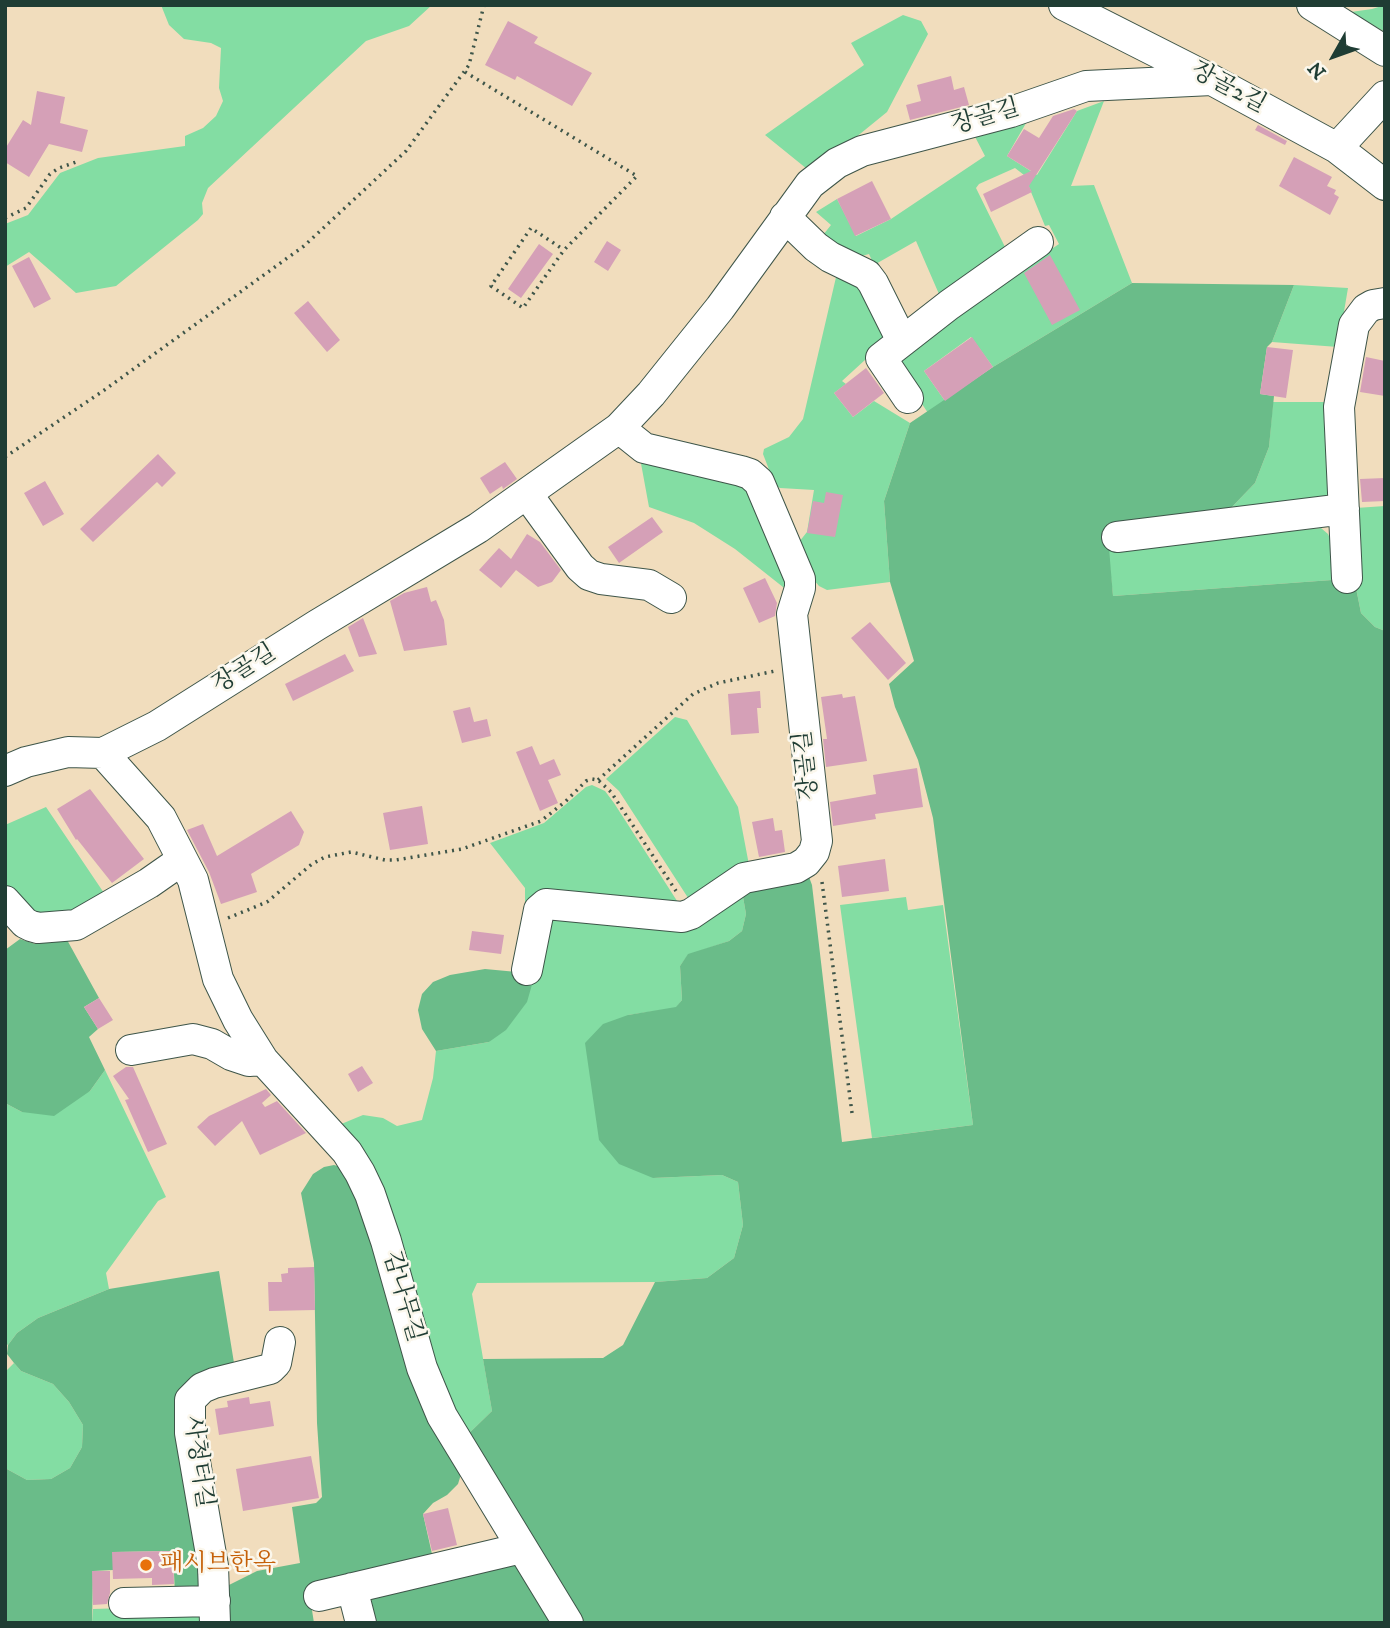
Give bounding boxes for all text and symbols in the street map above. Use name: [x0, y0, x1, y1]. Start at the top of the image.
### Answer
north arrow: [1299, 21, 1369, 91]
text: N: [1304, 56, 1331, 83]
street label: 장골2길: [1185, 57, 1271, 121]
street label: 장골길: [949, 95, 1023, 141]
street label: 장골길: [208, 639, 282, 701]
street label: 장골길: [790, 729, 826, 801]
street label: 감나무길: [375, 1248, 429, 1346]
street label: 사청터길: [176, 1414, 218, 1510]
place label: 패시브한옥: [160, 1551, 276, 1579]
marker: 패시브한옥: [138, 1557, 154, 1573]

